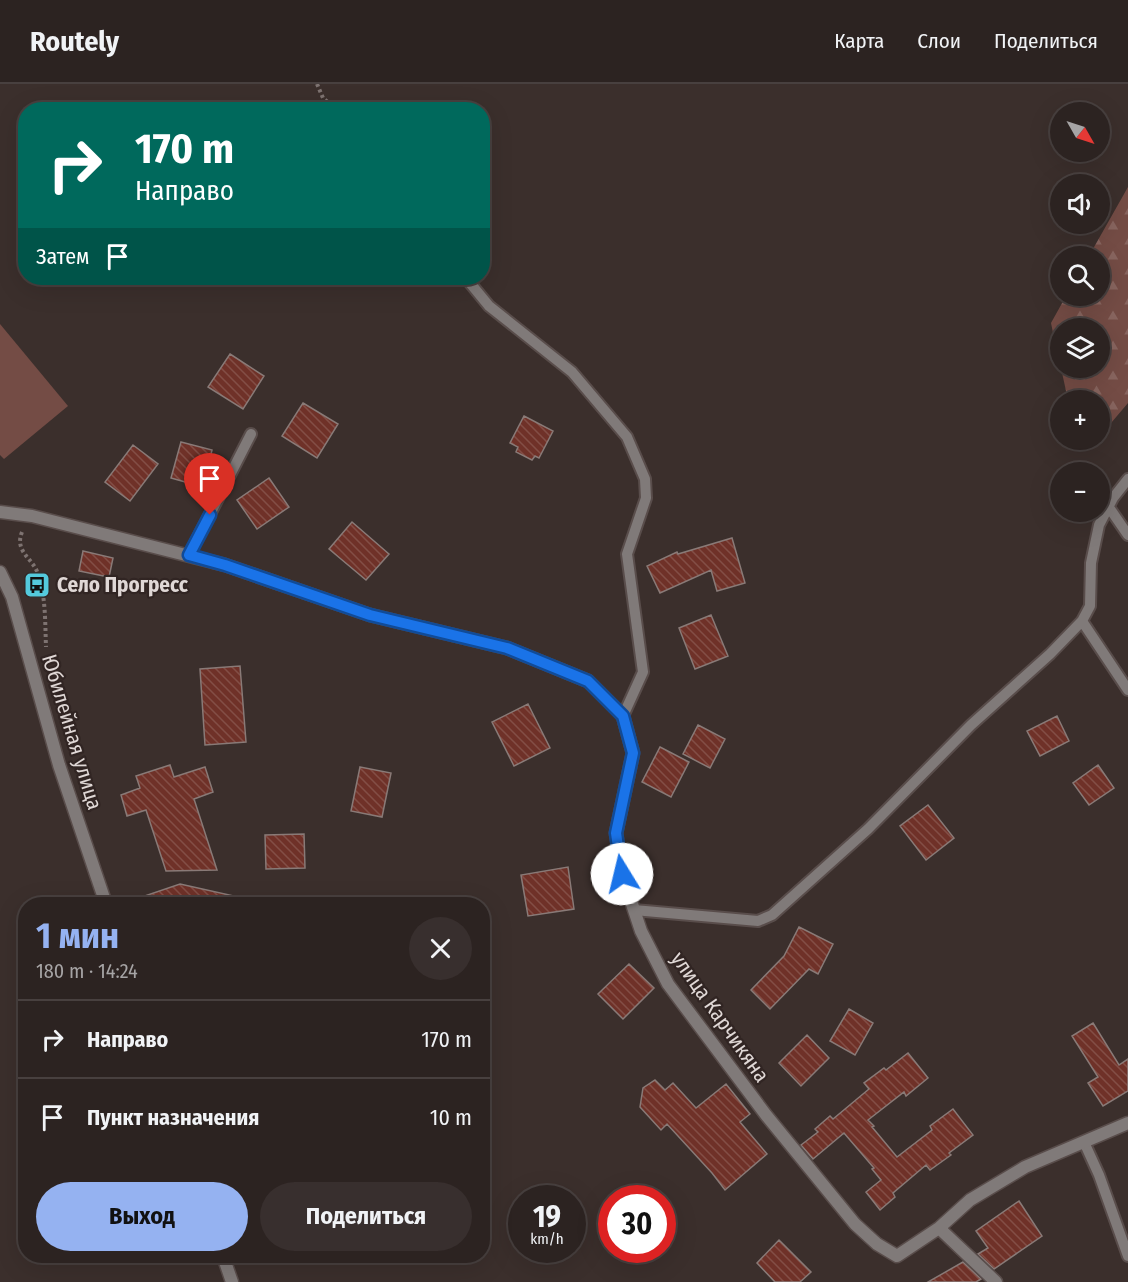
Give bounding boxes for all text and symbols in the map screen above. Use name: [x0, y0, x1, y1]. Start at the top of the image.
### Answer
text: Routely: [30, 25, 119, 58]
text: Карта: [834, 28, 884, 54]
text: Слои: [917, 28, 961, 54]
text: Поделиться: [994, 28, 1098, 54]
north arrow: [1050, 102, 1110, 162]
map controls: [1050, 102, 1110, 522]
text: 170 m: [135, 124, 234, 174]
icon: right: [36, 126, 114, 204]
button: sound: [1050, 174, 1110, 234]
text: Направо: [135, 175, 234, 207]
icon: arrive: [101, 240, 134, 273]
text: Затем: [36, 243, 89, 270]
button: search: [1050, 246, 1110, 306]
button: layers: [1050, 318, 1110, 378]
button: +: [1050, 390, 1110, 450]
pin: [184, 453, 235, 515]
icon: arrive: [193, 462, 226, 495]
button: −: [1050, 462, 1110, 522]
bus stop icon: Село Прогресс: [22, 570, 52, 600]
place label: Село Прогресс: [57, 572, 189, 598]
street label: Юбилейная улица: [36, 651, 108, 813]
position arrow: [590, 842, 654, 906]
text: 1 мин: [36, 914, 119, 958]
button: close: [409, 917, 472, 980]
street label: улица Карчикяна: [665, 947, 775, 1087]
text: 180 m · 14:24: [36, 959, 138, 983]
icon: right: [36, 1023, 69, 1056]
text: Направо: [87, 1026, 168, 1053]
text: 170 m: [421, 1026, 472, 1053]
icon: arrive: [36, 1101, 69, 1134]
text: Пункт назначения: [87, 1104, 259, 1131]
text: 10 m: [430, 1104, 472, 1131]
button: Выход: [36, 1182, 248, 1251]
button: Поделиться: [260, 1182, 472, 1251]
speed limit sign: 30: [598, 1185, 676, 1263]
text: 19: [533, 1199, 561, 1235]
text: km/h: [530, 1230, 564, 1248]

